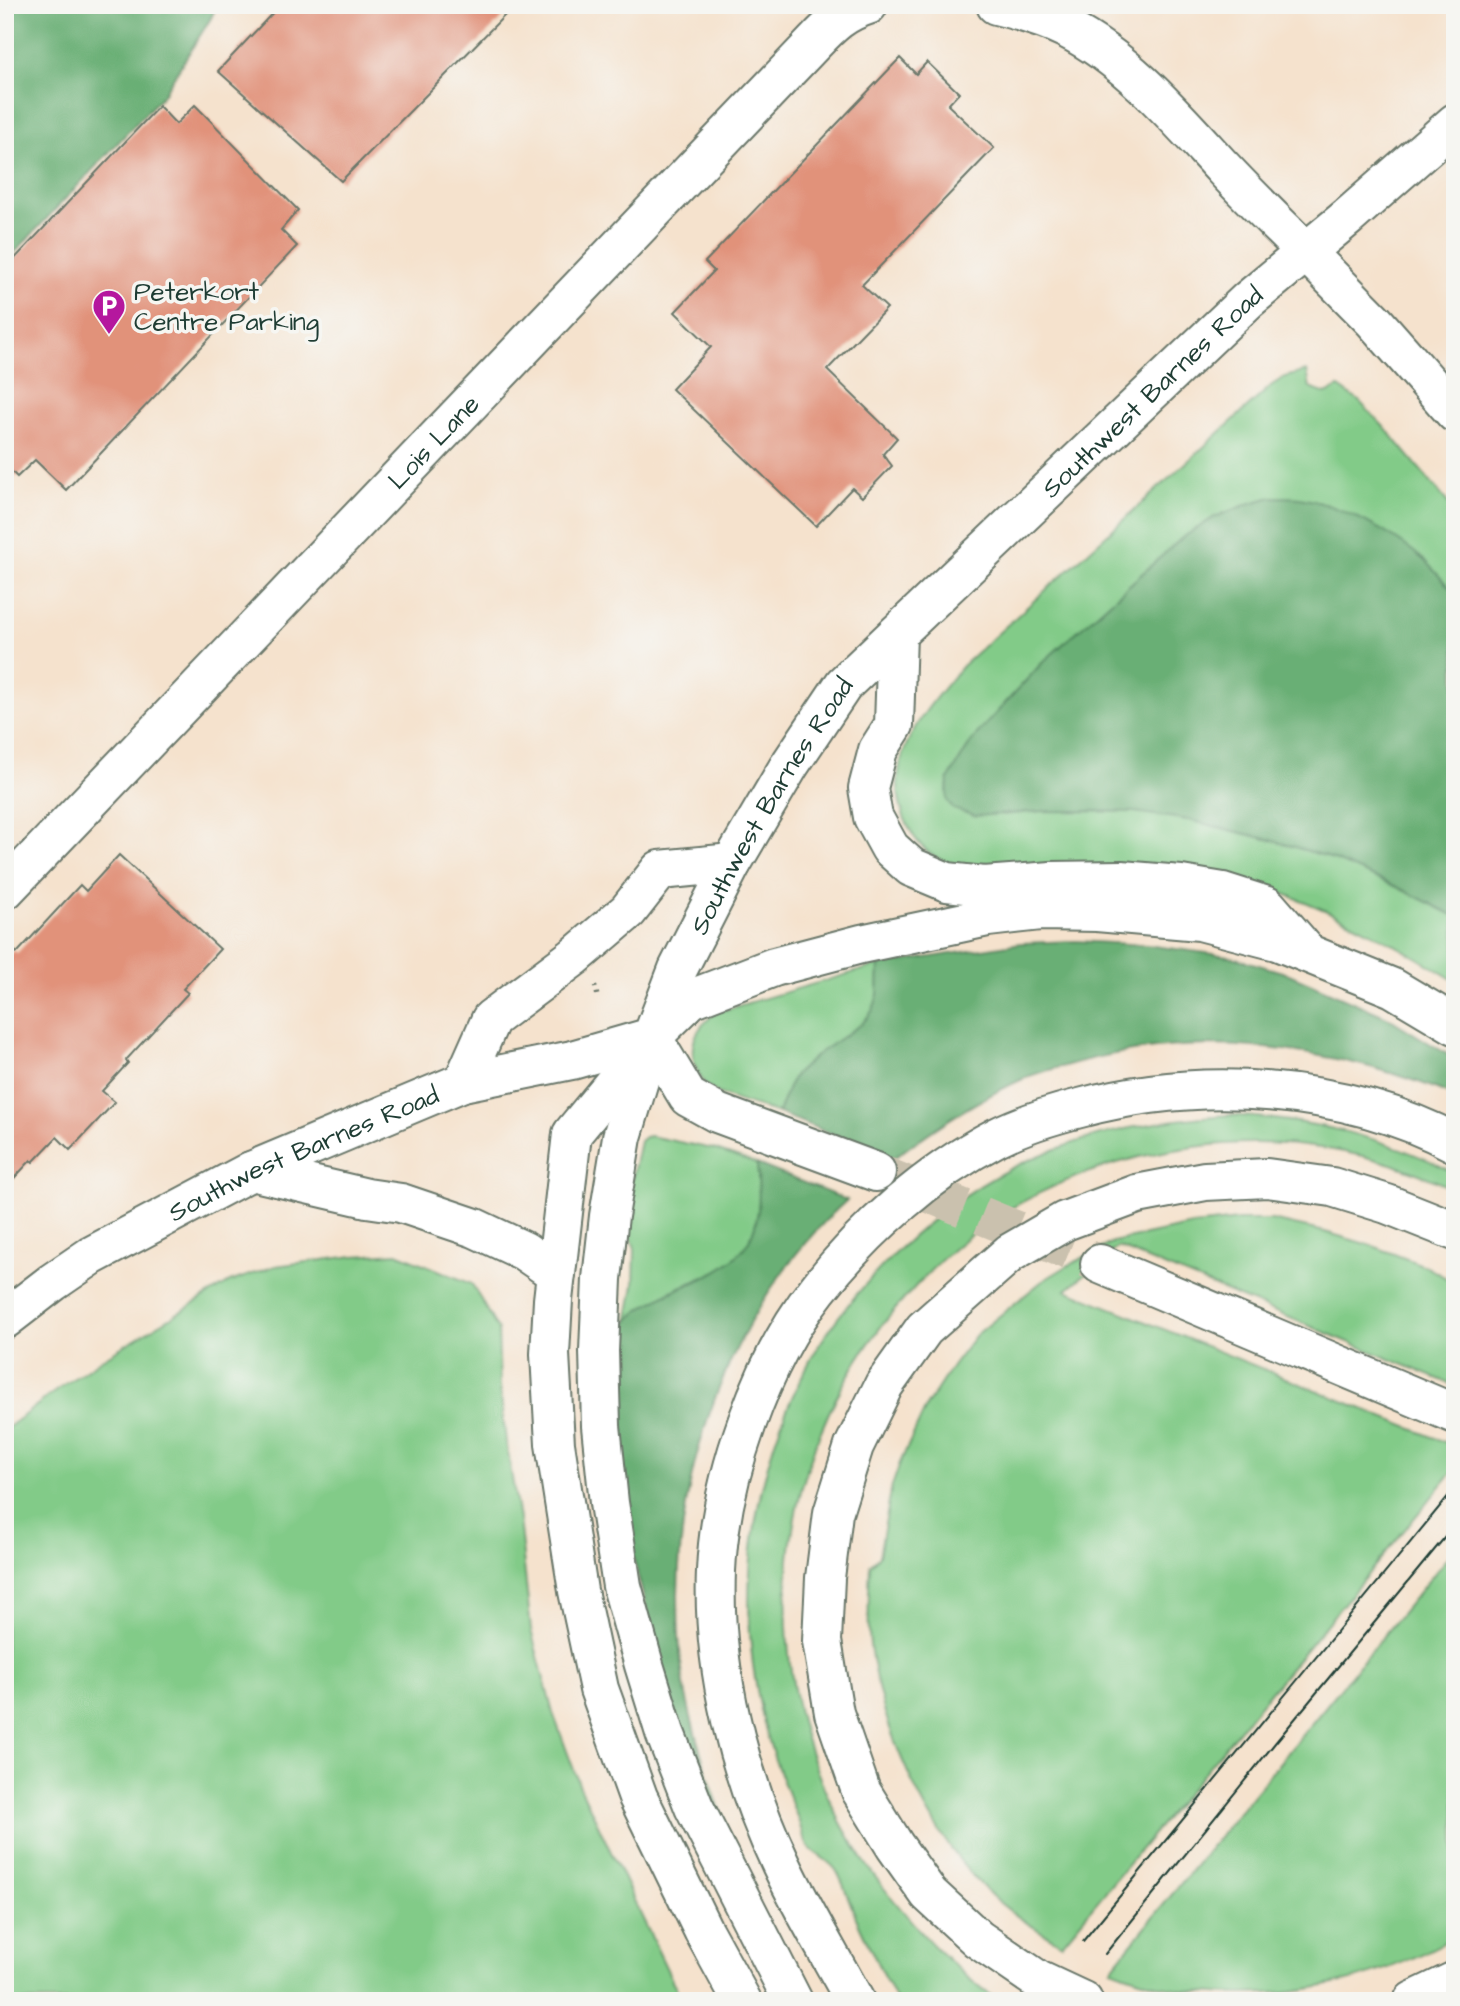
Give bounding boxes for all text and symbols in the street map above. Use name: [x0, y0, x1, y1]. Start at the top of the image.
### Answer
place label: Peterkort Centre Parking: [134, 274, 319, 342]
street label: Southwest Barnes Road: [1034, 278, 1271, 506]
parking icon: Peterkort Centre Parking: [90, 287, 128, 336]
street label: Lois Lane: [380, 387, 488, 498]
street label: Southwest Barnes Road: [682, 671, 862, 941]
street label: Southwest Barnes Road: [162, 1077, 445, 1231]

